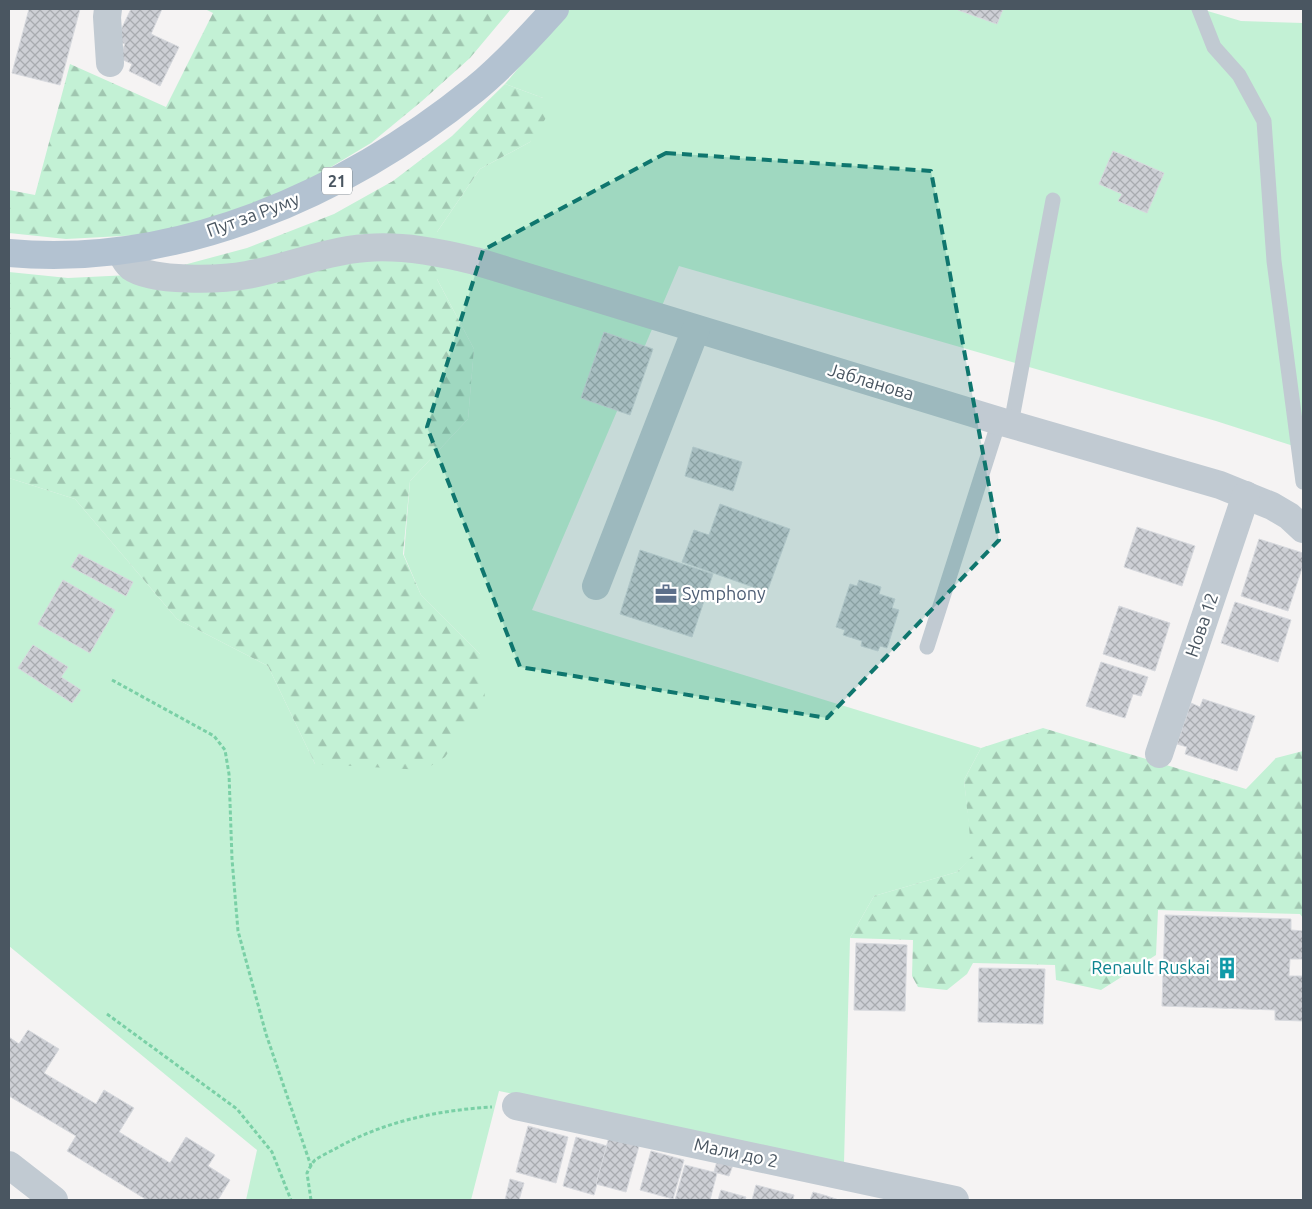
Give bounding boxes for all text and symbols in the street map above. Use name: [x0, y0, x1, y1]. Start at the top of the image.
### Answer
road number: 21: [322, 168, 352, 195]
street label: Пут за Руму: [204, 188, 302, 240]
street label: Јабланова: [826, 359, 917, 404]
office icon: Symphony: [653, 581, 679, 607]
place label: Symphony: [682, 583, 766, 603]
street label: Нова 12: [1181, 590, 1221, 659]
building icon: Renault Ruskai: [1214, 955, 1240, 981]
place label: Renault Ruskai: [1091, 957, 1210, 977]
street label: Мали до 2: [692, 1133, 780, 1171]

